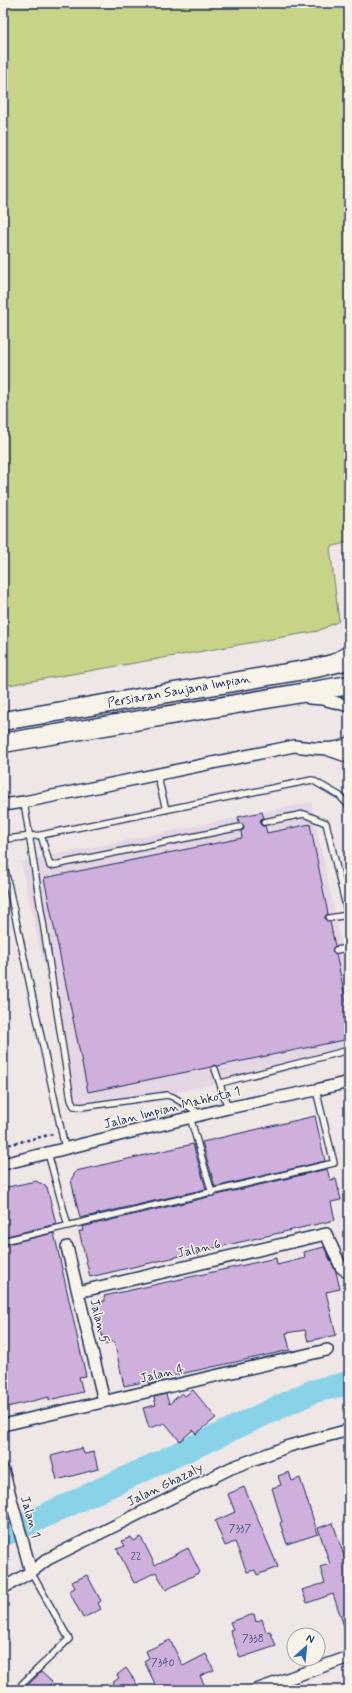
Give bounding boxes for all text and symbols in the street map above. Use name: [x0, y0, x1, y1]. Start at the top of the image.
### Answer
street label: Persiaran Saujana Impian: [106, 670, 252, 712]
street label: Jalan Impian Mahkota 1: [102, 1083, 242, 1133]
street label: Jalan 6: [176, 1236, 223, 1262]
street label: Jalan 5: [85, 1297, 113, 1345]
street label: Jalan 4: [138, 1361, 186, 1387]
street label: Jalan Ghazaly: [124, 1459, 206, 1511]
street label: Jalan 1: [16, 1494, 44, 1540]
house number: 7337: [229, 1522, 252, 1536]
house number: 22: [130, 1550, 142, 1564]
north arrow: [286, 1627, 326, 1667]
text: N: [304, 1631, 317, 1647]
house number: 7338: [242, 1632, 264, 1646]
house number: 7340: [151, 1656, 175, 1670]

